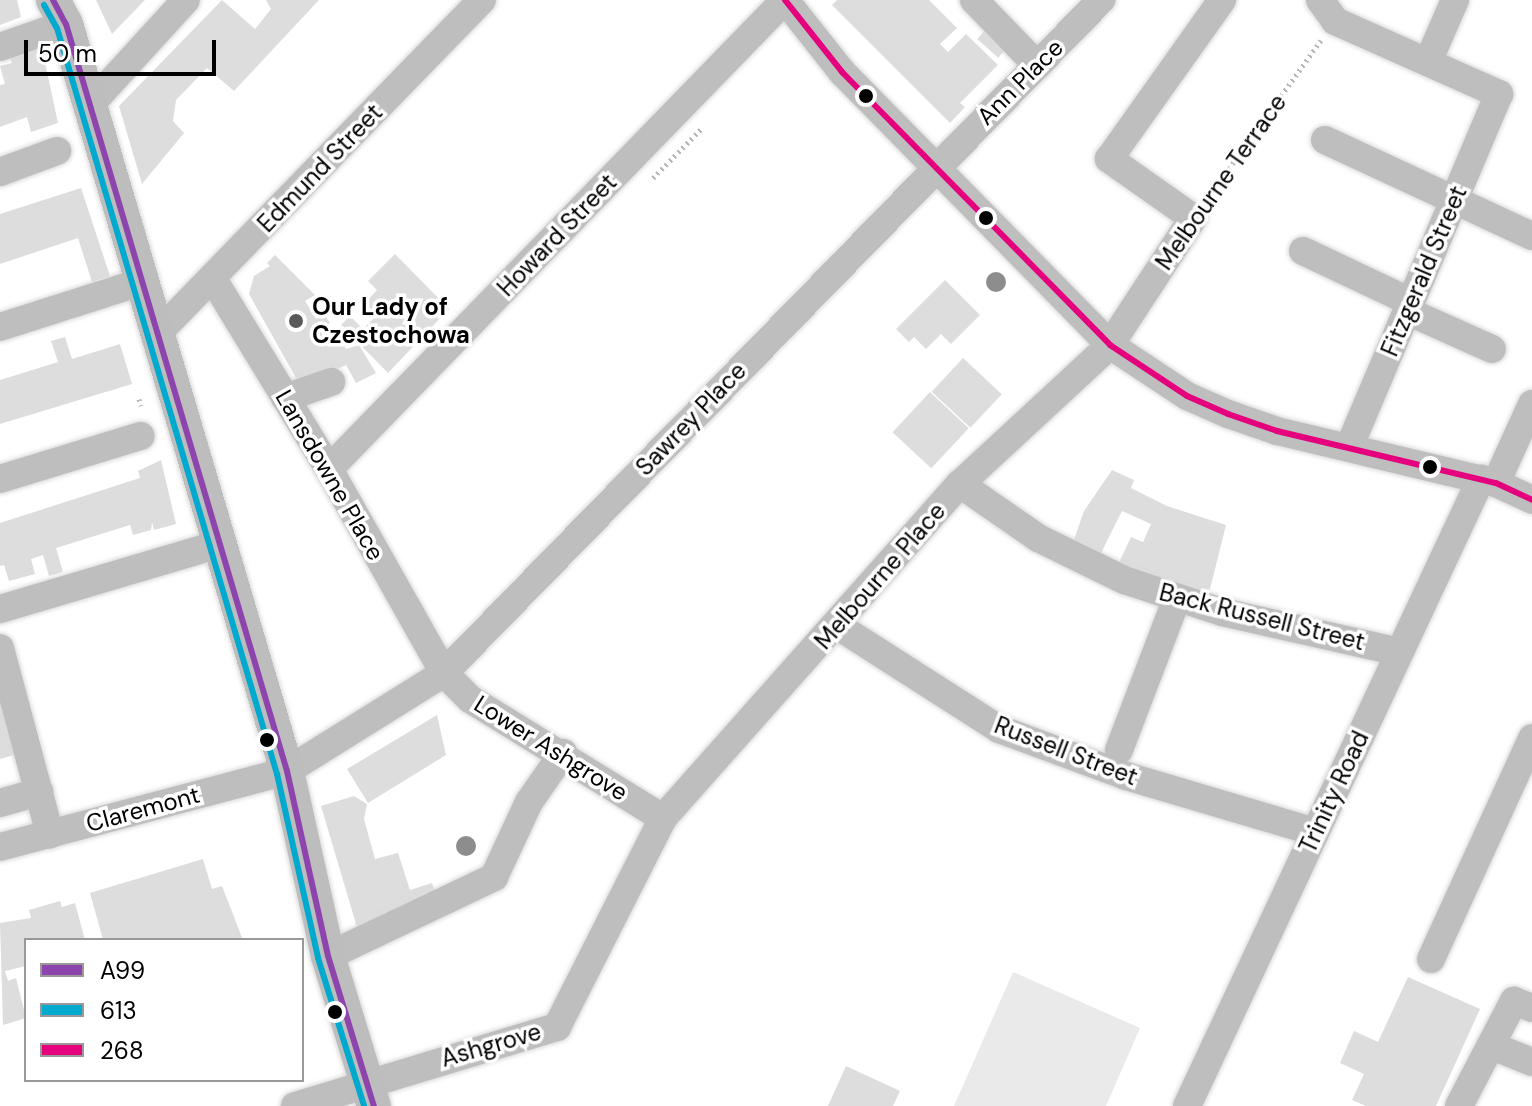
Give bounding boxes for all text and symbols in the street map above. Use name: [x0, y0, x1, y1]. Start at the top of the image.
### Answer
scale bar: [28, 24, 220, 74]
street label: Ann Place: [971, 33, 1069, 131]
text: 50 m: [38, 38, 97, 69]
unlabelled marker: [858, 88, 874, 104]
street label: Melbourne Terrace: [1150, 89, 1292, 275]
street label: Edmund Street: [252, 98, 388, 238]
street label: Howard Street: [491, 168, 623, 302]
street label: Fitzgerald Street: [1375, 181, 1473, 361]
unlabelled marker: [978, 210, 994, 226]
place label: Our Lady of Czestochowa: [312, 293, 470, 349]
marker: Our Lady of Czestochowa: [287, 312, 305, 330]
street label: Sawrey Place: [630, 356, 752, 482]
street label: Lansdowne Place: [269, 385, 391, 565]
unlabelled marker: [1422, 459, 1438, 475]
street label: Melbourne Place: [809, 497, 951, 655]
street label: Back Russell Street: [1156, 578, 1368, 656]
street label: Lower Ashgrove: [469, 689, 633, 807]
street label: Russell Street: [990, 711, 1142, 791]
street label: Trinity Road: [1293, 726, 1375, 858]
unlabelled marker: [259, 732, 275, 748]
street label: Claremont: [83, 780, 203, 838]
legend: [24, 938, 304, 1082]
text: A99: [100, 955, 145, 986]
text: 613: [100, 995, 137, 1026]
unlabelled marker: [327, 1004, 343, 1020]
street label: Ashgrove: [438, 1017, 544, 1073]
text: 268: [100, 1035, 144, 1066]

